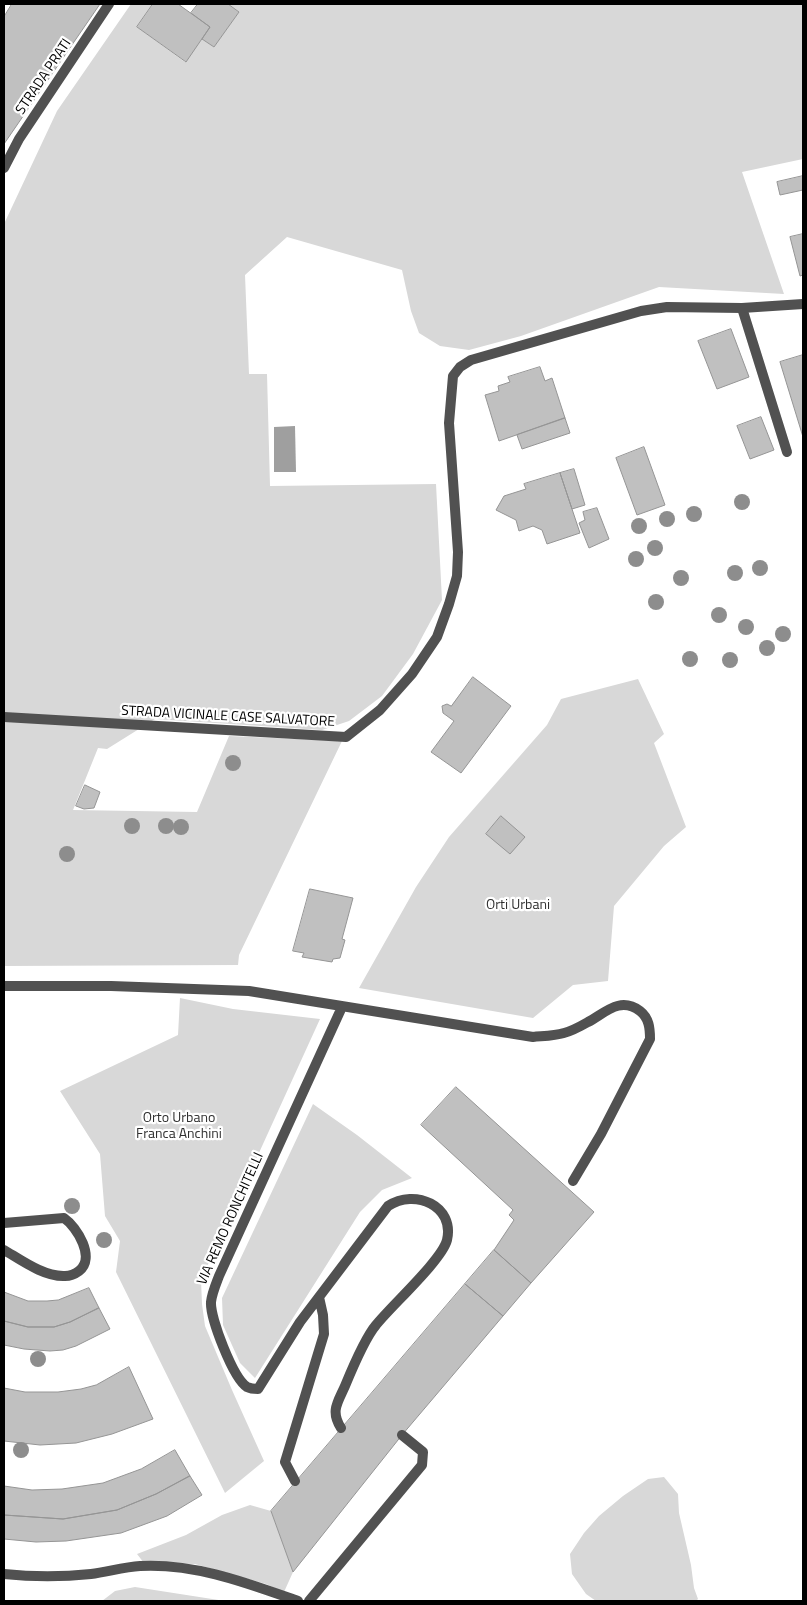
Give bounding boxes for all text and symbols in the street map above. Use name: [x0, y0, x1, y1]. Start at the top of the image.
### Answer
street label: STRADA PRATI: [13, 36, 75, 118]
street label: STRADA VICINALE CASE SALVATORE: [121, 703, 335, 731]
park label: Orti Urbani: [486, 898, 550, 914]
park label: Orto Urbano Franca Anchini: [136, 1111, 222, 1144]
street label: VIA REMO RONCHITELLI: [194, 1150, 268, 1288]

